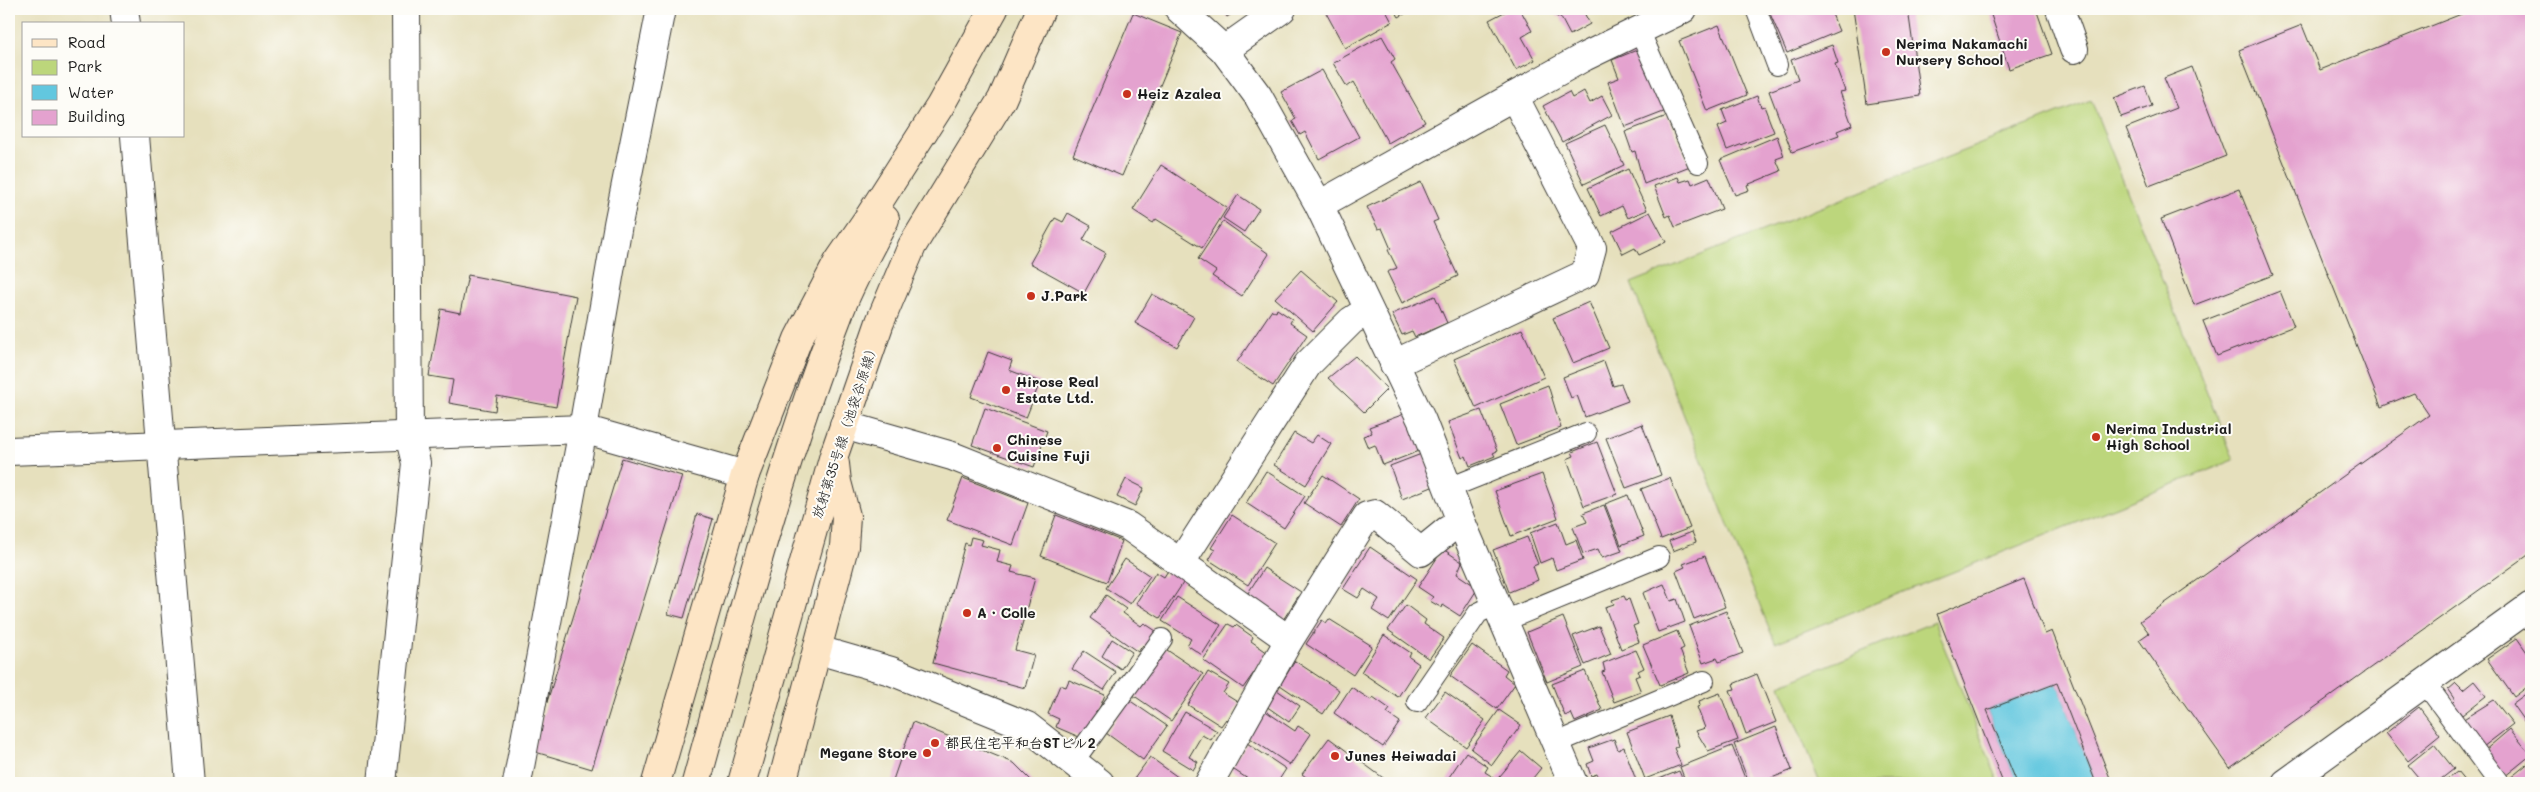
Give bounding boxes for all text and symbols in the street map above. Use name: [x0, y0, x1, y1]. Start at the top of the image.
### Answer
legend: [22, 22, 185, 138]
text: Road: [68, 32, 105, 52]
place label: Nerima Nakamachi Nursery School: [1896, 34, 2028, 69]
marker: Nerima Nakamachi Nursery School: [1880, 46, 1892, 58]
text: Park: [68, 56, 102, 76]
text: Water: [68, 82, 114, 102]
place label: Heiz Azalea: [1137, 84, 1222, 103]
marker: Heiz Azalea: [1121, 88, 1133, 100]
text: Building: [68, 106, 125, 126]
place label: J.Park: [1041, 286, 1088, 305]
marker: J.Park: [1025, 290, 1037, 302]
street label: 放射第35号線（池袋谷原線）: [807, 339, 882, 520]
place label: Hirose Real Estate Ltd.: [1016, 372, 1099, 407]
marker: Hirose Real Estate Ltd.: [1000, 384, 1012, 396]
place label: Nerima Industrial High School: [2106, 419, 2231, 454]
place label: Chinese Cuisine Fuji: [1007, 430, 1090, 465]
marker: Nerima Industrial High School: [2090, 431, 2102, 443]
marker: Chinese Cuisine Fuji: [991, 442, 1003, 454]
place label: A・Colle: [977, 603, 1036, 622]
marker: A・Colle: [961, 607, 973, 619]
place label: 都民住宅平和台STビル2: [945, 733, 1096, 752]
marker: 都民住宅平和台STビル2: [929, 737, 941, 749]
place label: Megane Store: [820, 743, 917, 762]
place label: Junes Heiwadai: [1345, 746, 1457, 765]
marker: Megane Store: [921, 747, 933, 759]
marker: Junes Heiwadai: [1329, 750, 1341, 762]

